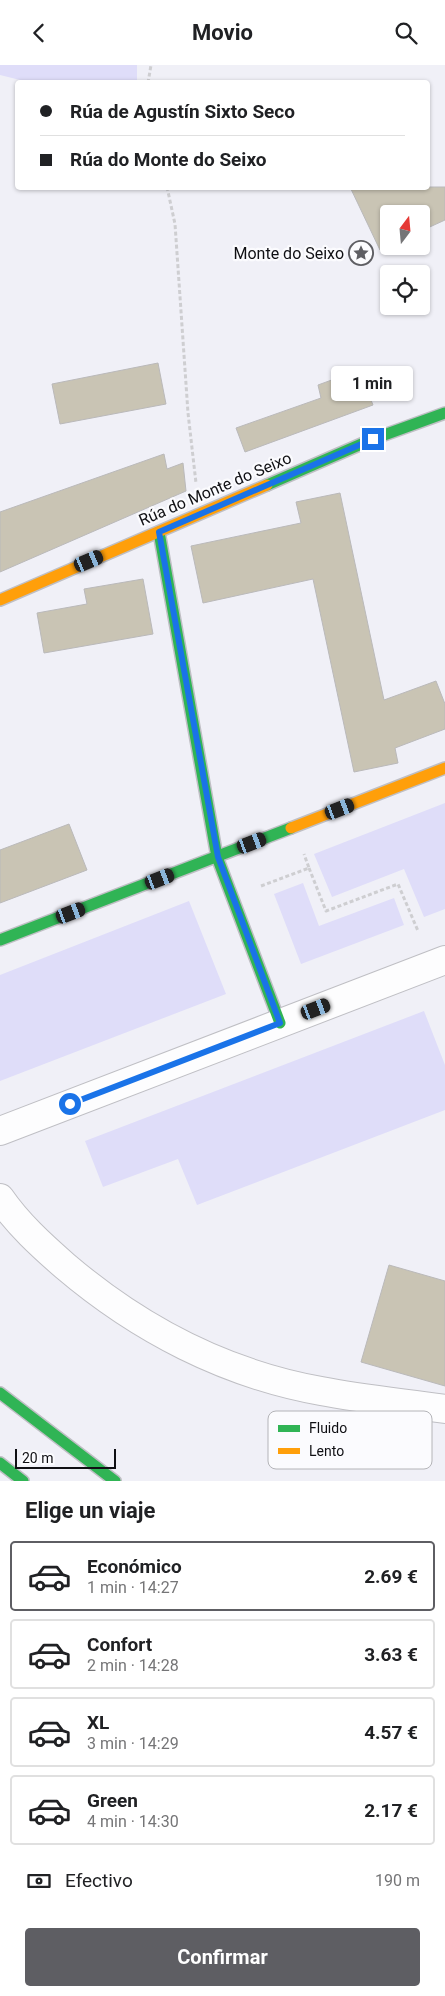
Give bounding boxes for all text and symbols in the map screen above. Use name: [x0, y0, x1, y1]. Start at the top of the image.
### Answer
icon: back: [25, 19, 53, 47]
icon: search: [392, 19, 420, 47]
text: Movio: [192, 20, 253, 45]
text: Rúa de Agustín Sixto Seco: [70, 100, 295, 123]
text: Rúa do Monte do Seixo: [70, 148, 266, 171]
north arrow: [380, 205, 430, 255]
map controls: [380, 205, 430, 315]
place icon: Monte do Seixo: [348, 240, 374, 266]
place label: Monte do Seixo: [233, 244, 344, 263]
button: locate: [380, 265, 430, 315]
callout: 1 min: [332, 367, 414, 401]
text: 1 min: [352, 374, 392, 393]
route end: [362, 428, 384, 450]
street label: Rúa do Monte do Seixo: [136, 448, 294, 530]
car: [72, 548, 105, 574]
car: [323, 797, 356, 821]
car: [235, 831, 268, 855]
car: [143, 867, 176, 891]
car: [54, 901, 87, 925]
car: [299, 997, 332, 1021]
route start: [59, 1093, 81, 1115]
legend: [268, 1411, 432, 1469]
text: Fluido: [309, 1420, 347, 1436]
text: Lento: [309, 1443, 344, 1459]
scale bar: [15, 1446, 116, 1469]
text: 20 m: [22, 1450, 54, 1466]
text: Elige un viaje: [25, 1498, 155, 1523]
icon: car: [27, 1554, 72, 1599]
text: Económico: [87, 1555, 182, 1578]
text: 2.69 €: [364, 1565, 418, 1588]
text: 1 min · 14:27: [87, 1578, 179, 1597]
icon: car: [27, 1632, 72, 1677]
text: Confort: [87, 1633, 152, 1656]
text: 3.63 €: [364, 1643, 418, 1666]
text: 2 min · 14:28: [87, 1656, 179, 1675]
icon: car: [27, 1710, 72, 1755]
text: XL: [87, 1711, 109, 1734]
text: 4.57 €: [364, 1721, 418, 1744]
text: 3 min · 14:29: [87, 1734, 179, 1753]
icon: car: [27, 1788, 72, 1833]
text: Green: [87, 1789, 138, 1812]
text: 2.17 €: [364, 1799, 418, 1822]
text: 4 min · 14:30: [87, 1812, 179, 1831]
icon: cash: [25, 1867, 53, 1895]
text: Efectivo: [65, 1869, 133, 1892]
text: 190 m: [375, 1871, 420, 1890]
button: Confirmar: [25, 1928, 420, 1986]

